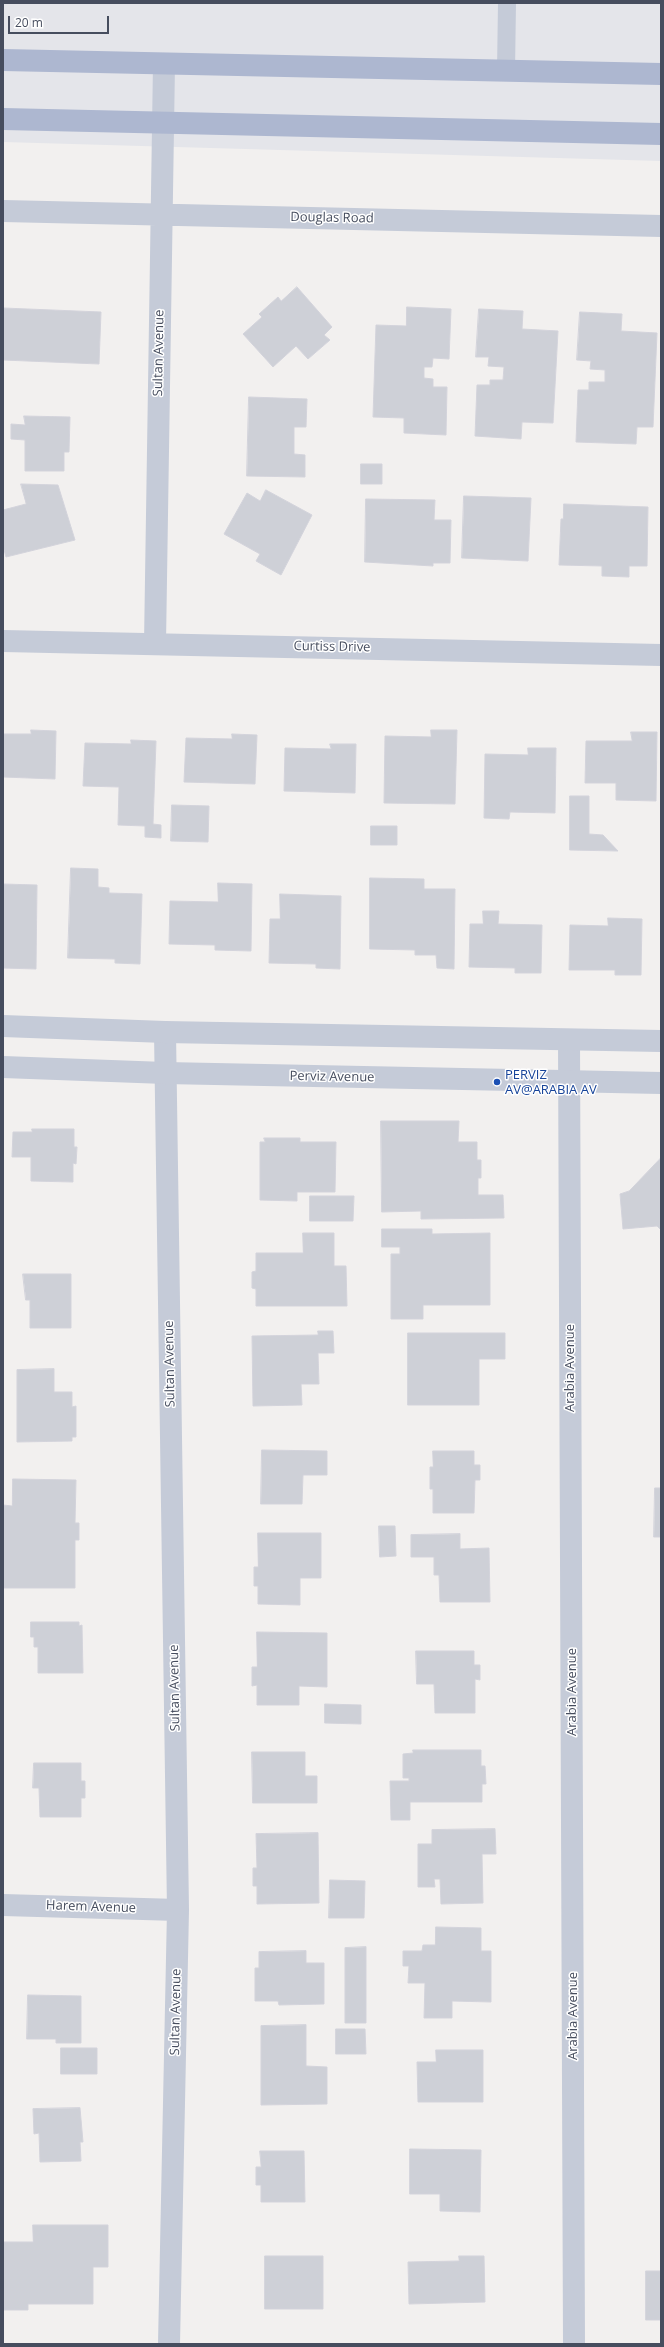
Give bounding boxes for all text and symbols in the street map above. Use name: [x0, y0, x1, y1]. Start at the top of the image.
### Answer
scale bar: [10, 8, 111, 34]
text: 20 m: [15, 14, 43, 31]
street label: Douglas Road: [290, 209, 374, 227]
street label: Sultan Avenue: [150, 309, 168, 397]
street label: Curtiss Drive: [293, 639, 371, 655]
place label: PERVIZ AV@ARABIA AV: [505, 1067, 597, 1098]
street label: Perviz Avenue: [289, 1068, 375, 1086]
marker: PERVIZ AV@ARABIA AV: [492, 1077, 502, 1087]
street label: Sultan Avenue: [161, 1320, 179, 1408]
street label: Arabia Avenue: [562, 1324, 578, 1412]
street label: Sultan Avenue: [166, 1644, 184, 1732]
street label: Arabia Avenue: [564, 1648, 580, 1736]
street label: Harem Avenue: [46, 1898, 136, 1916]
street label: Sultan Avenue: [167, 1968, 185, 2056]
street label: Arabia Avenue: [565, 1972, 581, 2060]

